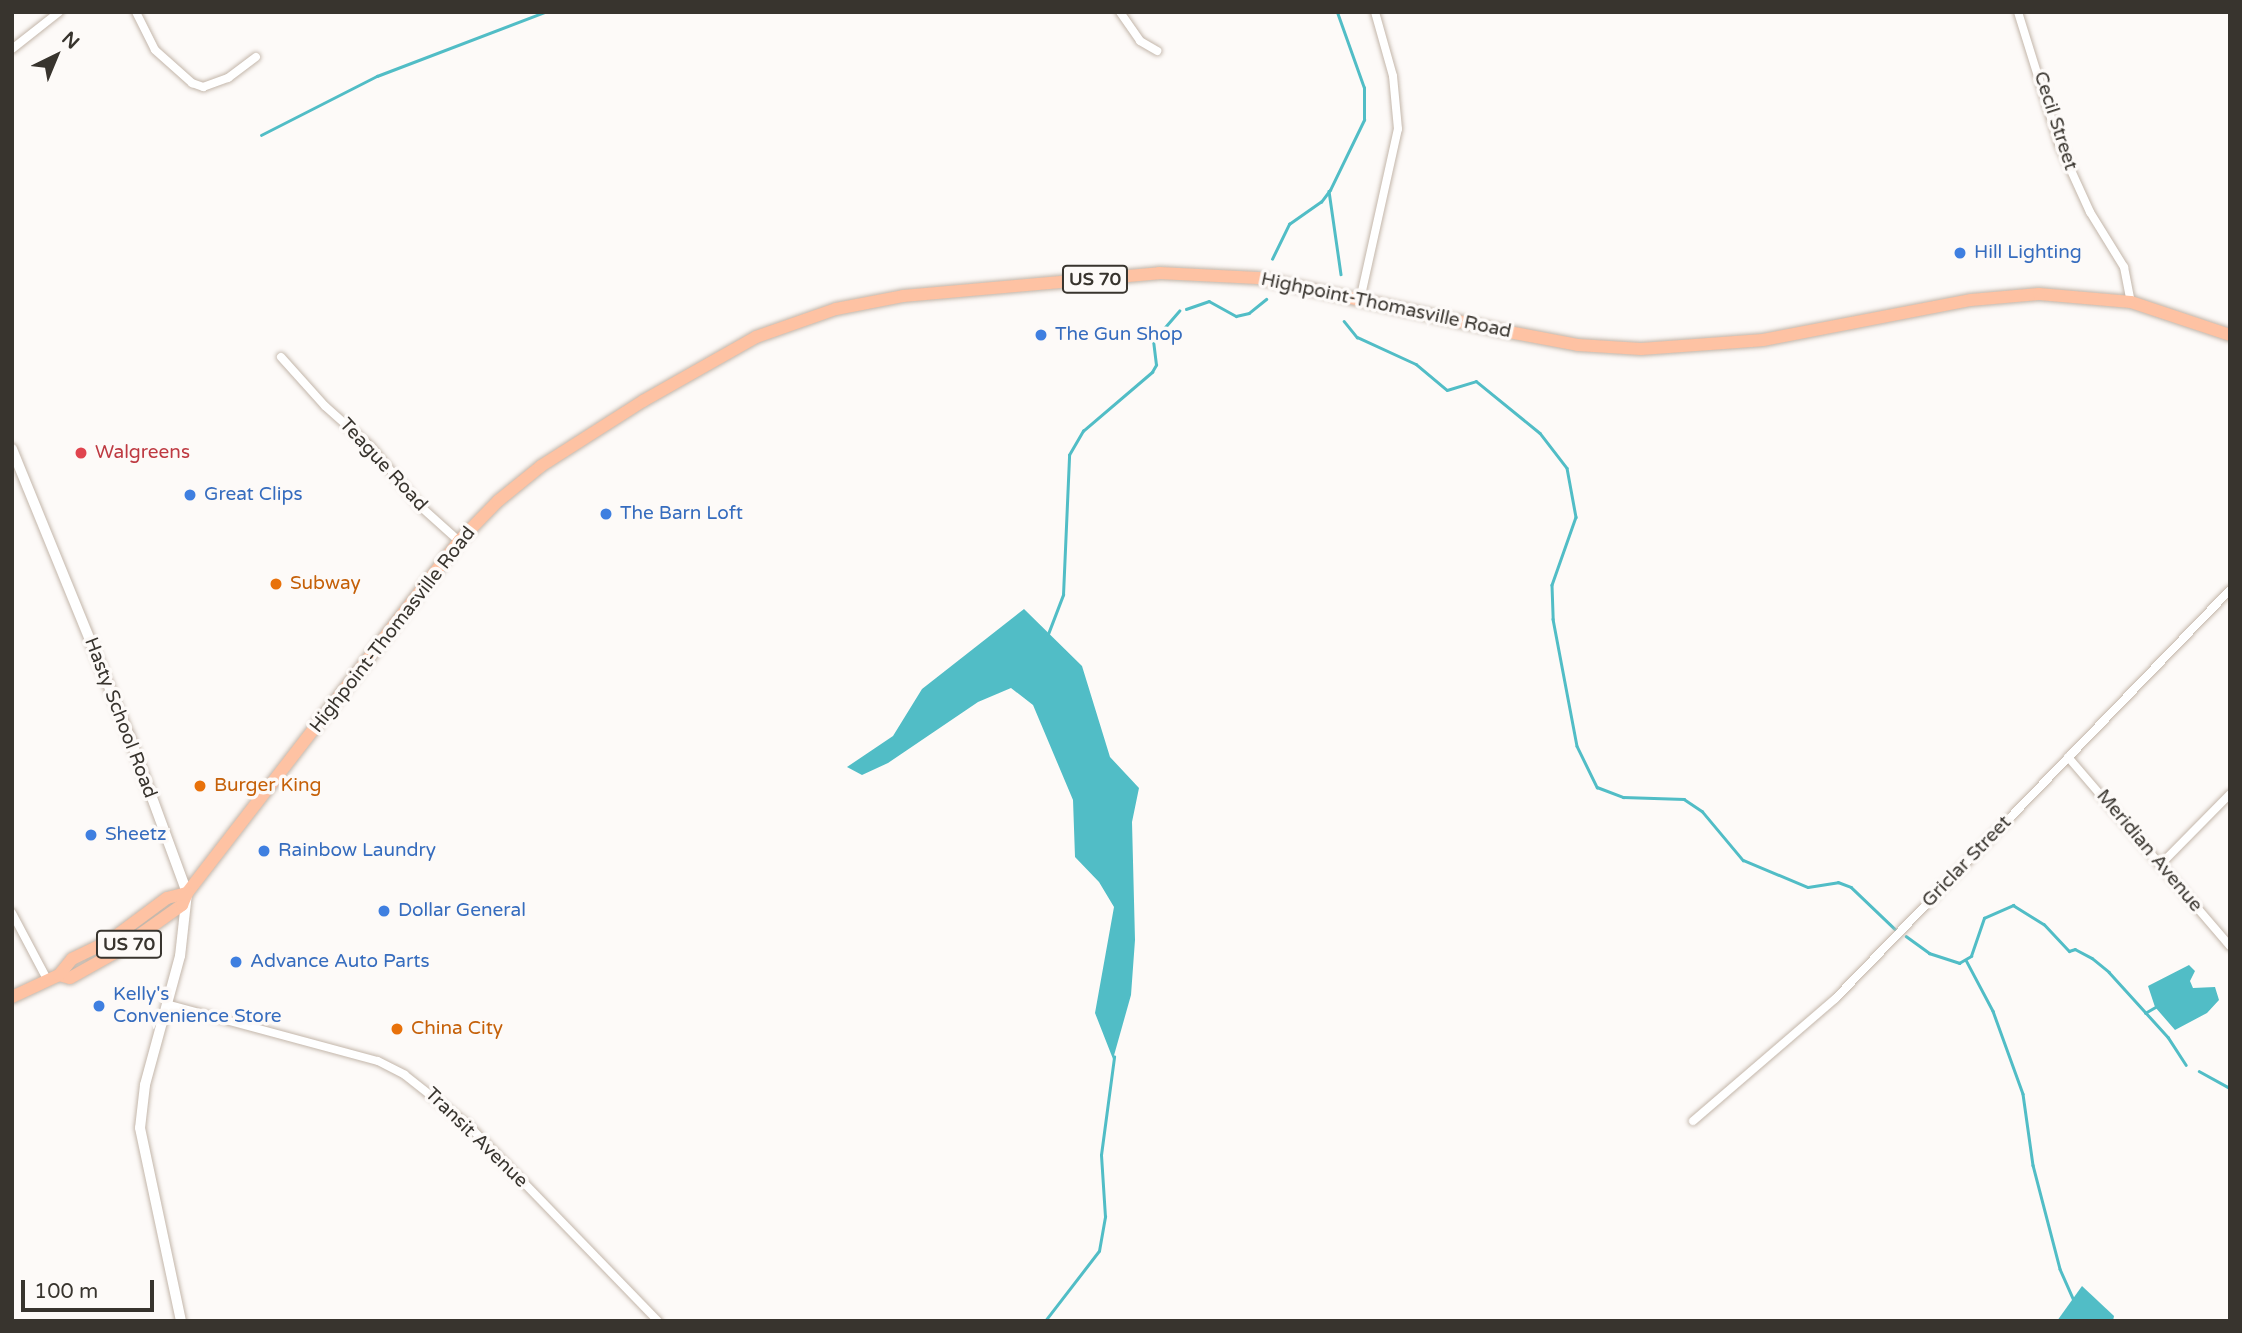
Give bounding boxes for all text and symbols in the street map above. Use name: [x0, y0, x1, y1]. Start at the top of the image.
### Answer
north arrow: [21, 21, 91, 91]
text: N: [57, 27, 83, 54]
street label: Cecil Street: [2028, 69, 2082, 173]
place label: Hill Lighting: [1974, 242, 2082, 264]
marker: Hill Lighting: [1952, 245, 1968, 261]
road number: US 70: [1062, 264, 1128, 293]
street label: Highpoint-Thomasville Road: [1259, 268, 1513, 344]
place label: The Gun Shop: [1055, 324, 1183, 346]
marker: The Gun Shop: [1033, 327, 1049, 343]
street label: Teague Road: [334, 414, 432, 516]
place label: Walgreens: [95, 442, 190, 464]
marker: Walgreens: [73, 445, 89, 461]
place label: Great Clips: [204, 484, 303, 506]
marker: Great Clips: [182, 487, 198, 503]
place label: The Barn Loft: [620, 503, 743, 525]
marker: The Barn Loft: [598, 506, 614, 522]
street label: Highpoint-Thomasville Road: [305, 522, 481, 738]
place label: Subway: [290, 573, 361, 595]
marker: Subway: [268, 576, 284, 592]
street label: Hasty School Road: [79, 634, 161, 802]
place label: Burger King: [214, 775, 322, 797]
marker: Burger King: [192, 778, 208, 794]
street label: Meridian Avenue: [2091, 785, 2207, 917]
street label: Griclar Street: [1918, 811, 2016, 913]
place label: Sheetz: [105, 824, 166, 846]
marker: Sheetz: [83, 827, 99, 843]
place label: Rainbow Laundry: [278, 840, 436, 862]
marker: Rainbow Laundry: [256, 843, 272, 859]
place label: Dollar General: [398, 900, 526, 922]
marker: Dollar General: [376, 903, 392, 919]
road number: US 70: [96, 930, 162, 959]
place label: Advance Auto Parts: [250, 951, 430, 973]
marker: Advance Auto Parts: [228, 954, 244, 970]
place label: Kelly's Convenience Store: [113, 984, 282, 1028]
marker: Kelly's Convenience Store: [91, 998, 107, 1014]
place label: China City: [411, 1018, 503, 1040]
marker: China City: [389, 1021, 405, 1037]
street label: Transit Avenue: [420, 1083, 532, 1193]
scale bar: [24, 1266, 158, 1310]
text: 100 m: [34, 1279, 98, 1304]

